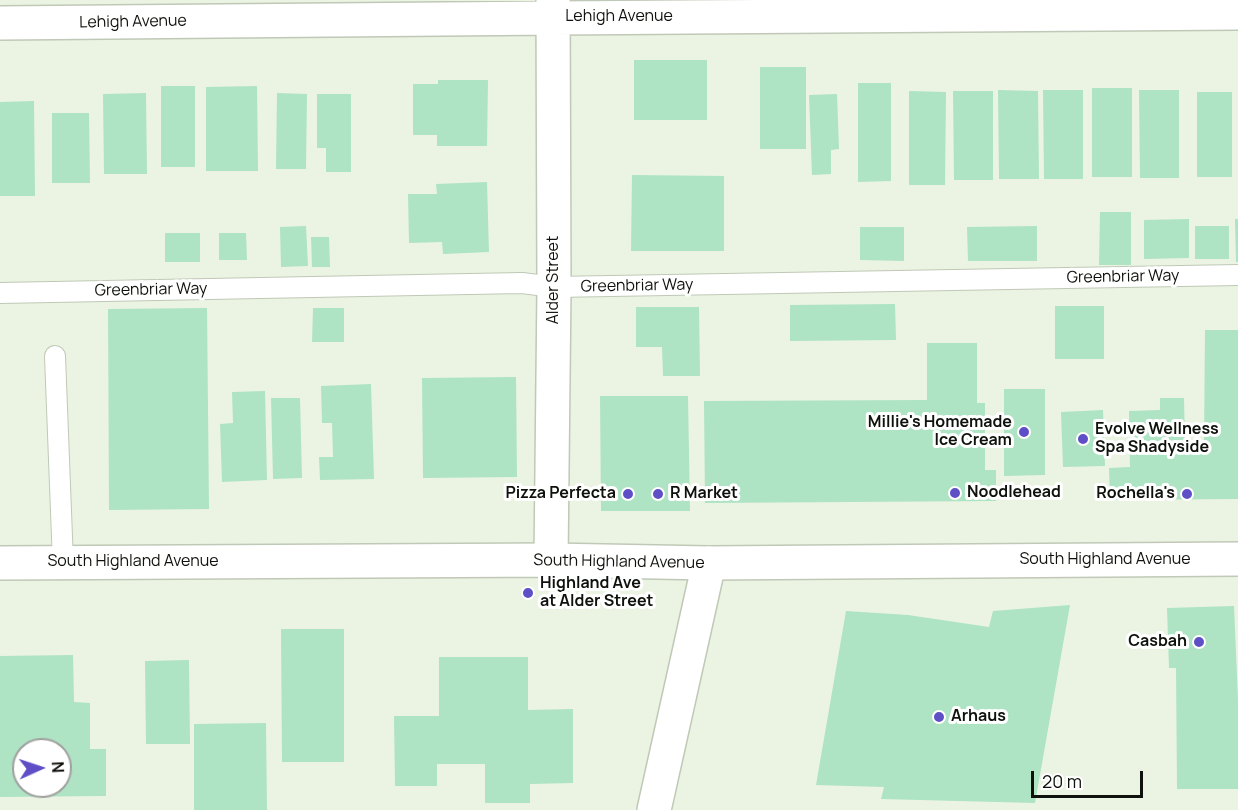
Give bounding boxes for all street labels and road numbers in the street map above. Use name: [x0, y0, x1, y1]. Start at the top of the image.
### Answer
street label: Lehigh Avenue: [565, 7, 673, 27]
street label: Lehigh Avenue: [79, 11, 187, 33]
street label: Alder Street: [544, 236, 564, 324]
street label: Greenbriar Way: [1066, 266, 1180, 288]
street label: Greenbriar Way: [580, 275, 694, 297]
street label: Greenbriar Way: [94, 279, 208, 301]
street label: South Highland Avenue: [1019, 550, 1191, 570]
street label: South Highland Avenue: [533, 551, 705, 573]
street label: South Highland Avenue: [47, 552, 219, 572]

